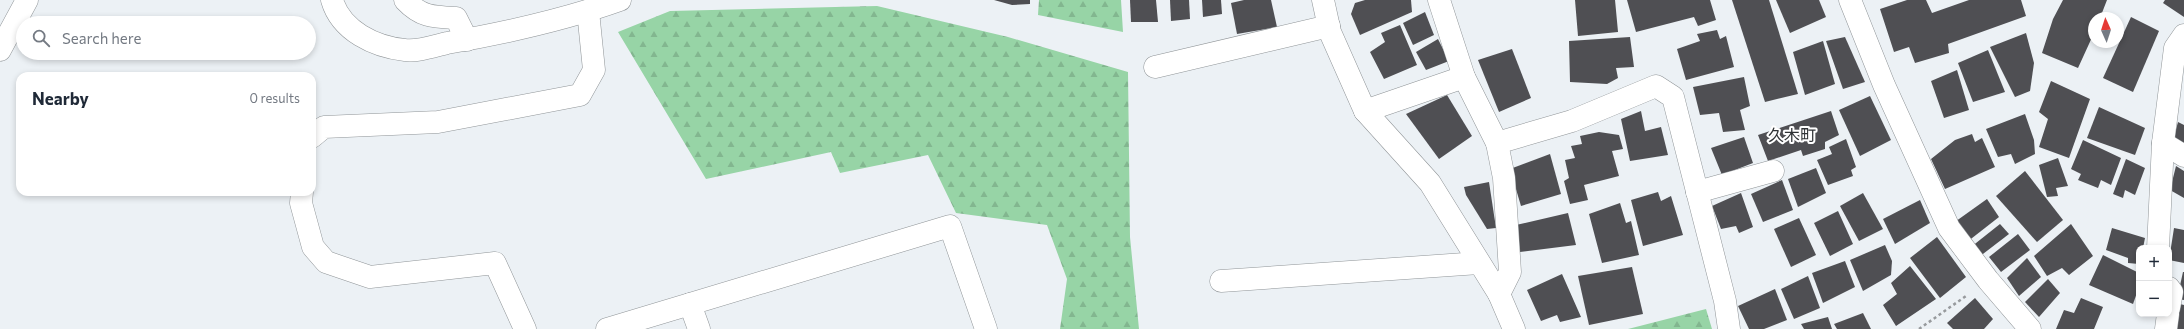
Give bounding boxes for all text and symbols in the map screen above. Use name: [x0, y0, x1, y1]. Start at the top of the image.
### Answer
north arrow: [2088, 12, 2124, 48]
search box: [16, 16, 316, 60]
icon: search: [30, 27, 52, 49]
text: Search here: [62, 29, 141, 47]
text: Nearby: [32, 88, 89, 109]
text: 0 results: [249, 90, 300, 106]
district label: 久木町: [1768, 125, 1816, 144]
map controls: [2136, 245, 2172, 317]
button: +: [2136, 245, 2172, 281]
button: −: [2136, 281, 2172, 317]

